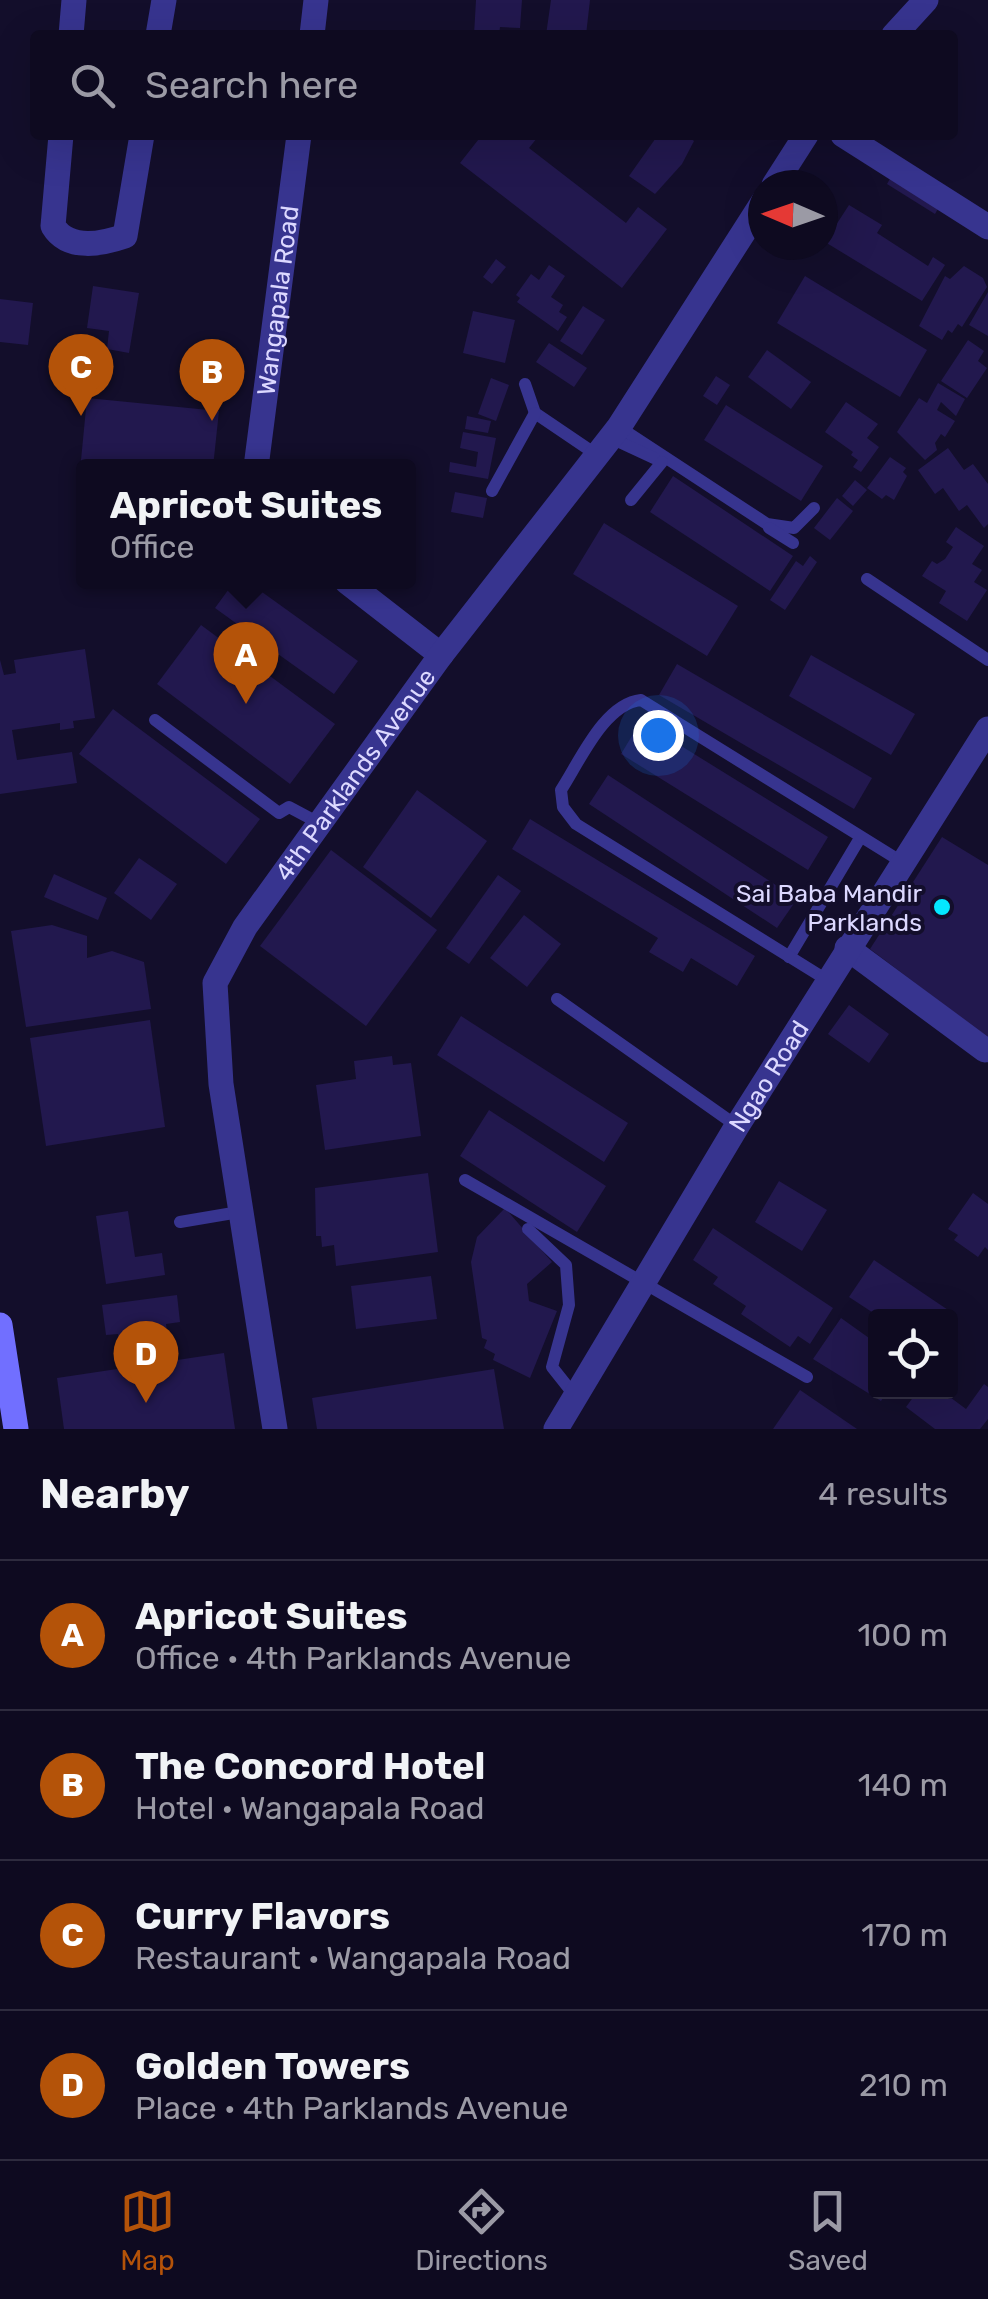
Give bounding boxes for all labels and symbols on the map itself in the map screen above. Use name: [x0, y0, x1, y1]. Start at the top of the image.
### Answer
north arrow: [748, 170, 838, 260]
street label: Wangapala Road: [251, 204, 304, 397]
pin: C: [48, 334, 114, 416]
pin: B: [180, 338, 244, 421]
pin: A: [214, 622, 278, 704]
street label: 4th Parklands Avenue: [269, 663, 441, 886]
your location: [633, 710, 684, 761]
place label: Sai Baba Mandir Parklands: [736, 879, 922, 937]
marker: Sai Baba Mandir Parklands: [931, 896, 953, 918]
street label: Ngao Road: [723, 1015, 814, 1137]
pin: D: [114, 1320, 178, 1403]

